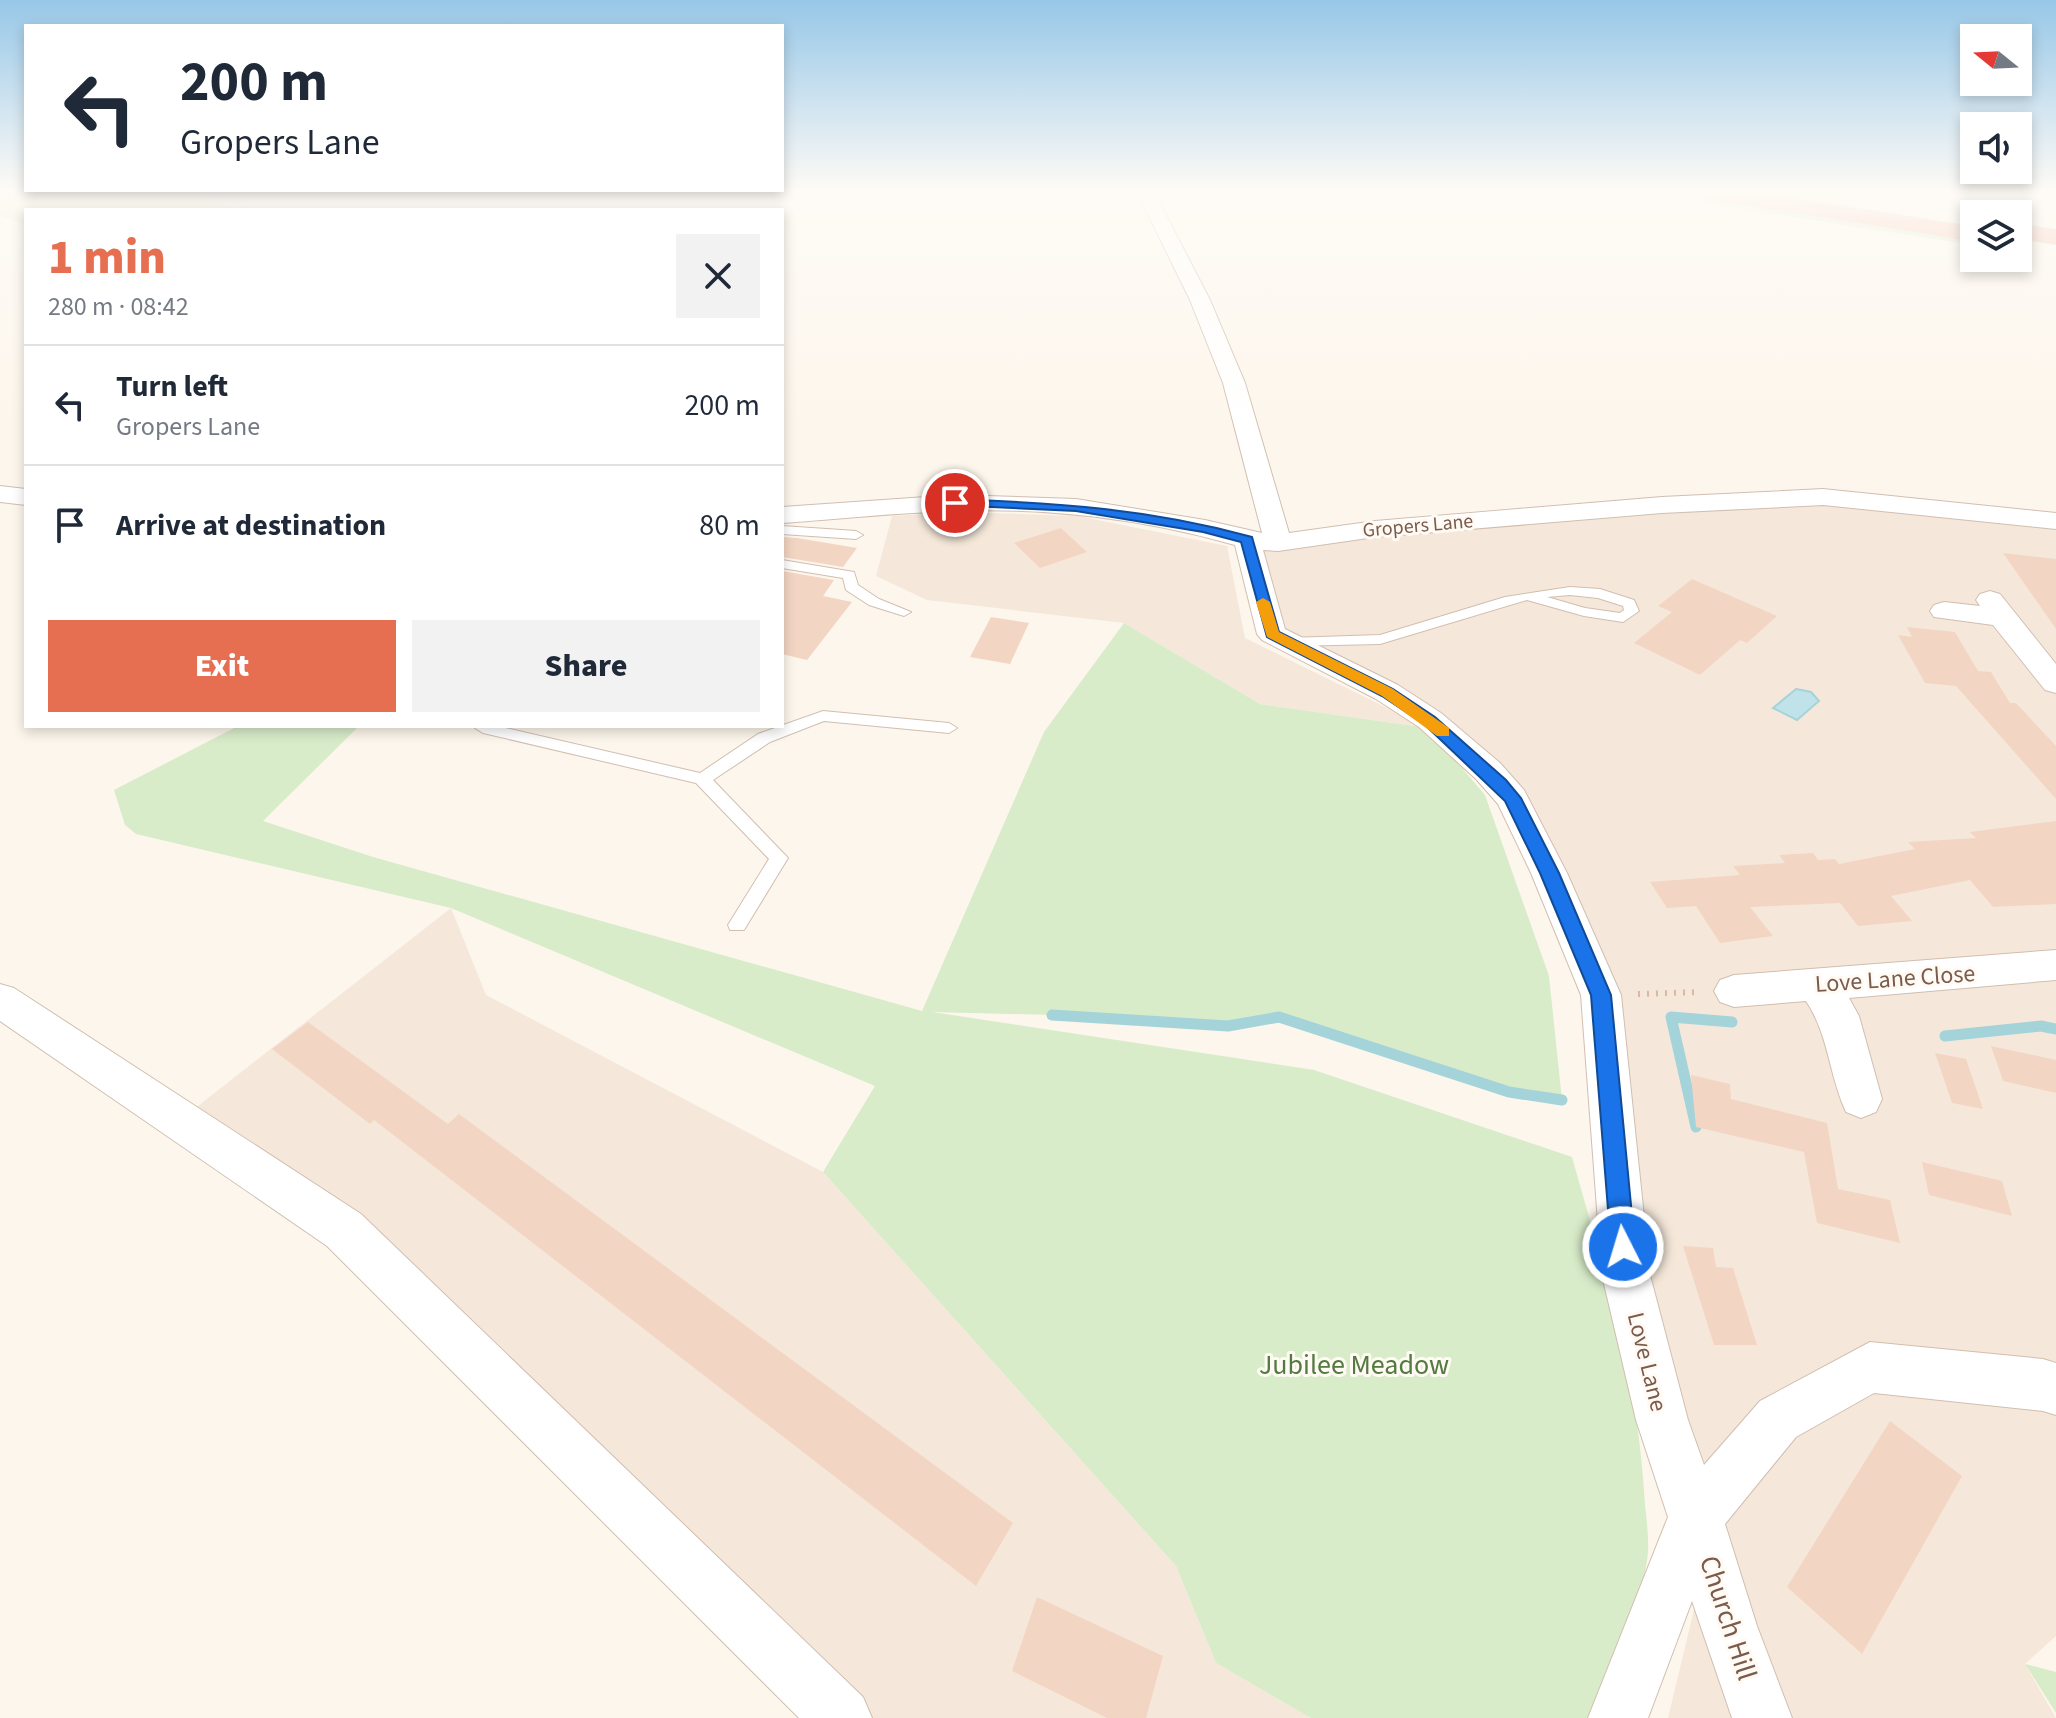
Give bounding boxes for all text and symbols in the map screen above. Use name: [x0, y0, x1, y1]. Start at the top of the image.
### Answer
north arrow: [1960, 24, 2032, 96]
map controls: [1960, 24, 2032, 272]
text: 200 m: [180, 43, 328, 122]
icon: left: [48, 56, 152, 160]
button: sound: [1960, 112, 2032, 184]
text: Gropers Lane: [180, 117, 380, 168]
button: layers: [1960, 200, 2032, 272]
text: 1 min: [48, 224, 166, 292]
button: close: [676, 234, 760, 318]
text: 280 m · 08:42: [48, 288, 189, 325]
text: Turn left: [116, 365, 228, 408]
icon: left: [48, 383, 92, 427]
text: 200 m: [684, 384, 760, 427]
text: Gropers Lane: [116, 408, 260, 445]
pin: [921, 469, 989, 537]
icon: arrive: [933, 481, 977, 525]
icon: arrive: [48, 503, 92, 547]
text: Arrive at destination: [116, 504, 386, 547]
text: 80 m: [699, 504, 760, 547]
street label: Gropers Lane: [1362, 507, 1475, 545]
button: Exit: [48, 620, 396, 712]
button: Share: [412, 620, 760, 712]
street label: Love Lane Close: [1814, 956, 1976, 1002]
position arrow: [1581, 1205, 1665, 1289]
street label: Love Lane: [1618, 1309, 1676, 1415]
park label: Jubilee Meadow: [1259, 1345, 1449, 1385]
street label: Church Hill: [1689, 1551, 1767, 1685]

